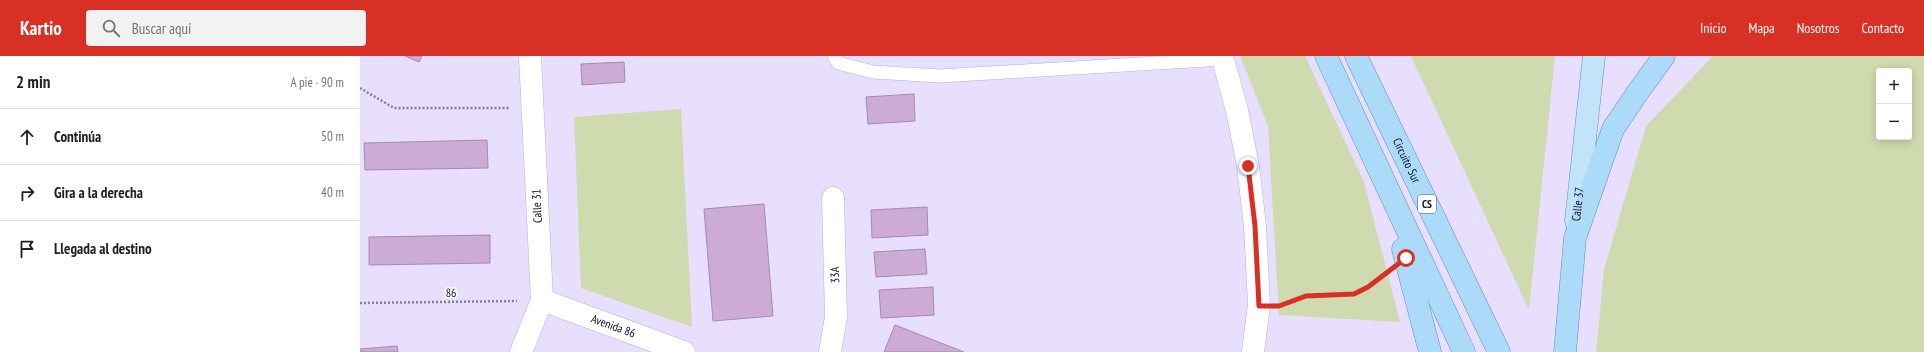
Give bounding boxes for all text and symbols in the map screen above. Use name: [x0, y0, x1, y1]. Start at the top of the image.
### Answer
search box: [86, 10, 366, 46]
text: Kartio: [20, 16, 62, 40]
icon: search: [100, 17, 122, 39]
text: Buscar aquí: [132, 19, 191, 38]
text: Inicio: [1700, 19, 1727, 37]
text: Mapa: [1749, 19, 1775, 37]
text: Nosotros: [1797, 19, 1840, 37]
text: Contacto: [1862, 19, 1904, 37]
map controls: [1876, 68, 1912, 140]
button: +: [1876, 68, 1912, 104]
text: 2 min: [16, 71, 50, 93]
text: A pie · 90 m: [290, 74, 344, 91]
button: −: [1876, 104, 1912, 140]
icon: ahead: [16, 126, 38, 148]
text: Continúa: [54, 127, 101, 146]
text: 50 m: [321, 128, 344, 145]
street label: Circuito Sur: [1390, 135, 1424, 186]
route end: [1239, 157, 1257, 175]
icon: right: [16, 182, 38, 204]
text: Gira a la derecha: [54, 183, 143, 202]
text: 40 m: [321, 184, 344, 201]
street label: Calle 37: [1568, 186, 1587, 222]
street label: Calle 31: [528, 189, 545, 223]
road number: CS: [1418, 195, 1436, 213]
icon: arrive: [16, 238, 38, 260]
text: Llegada al destino: [54, 239, 152, 258]
route start: [1397, 249, 1415, 267]
street label: 33A: [827, 266, 842, 283]
street label: 86: [445, 285, 457, 300]
street label: Avenida 86: [589, 311, 638, 341]

